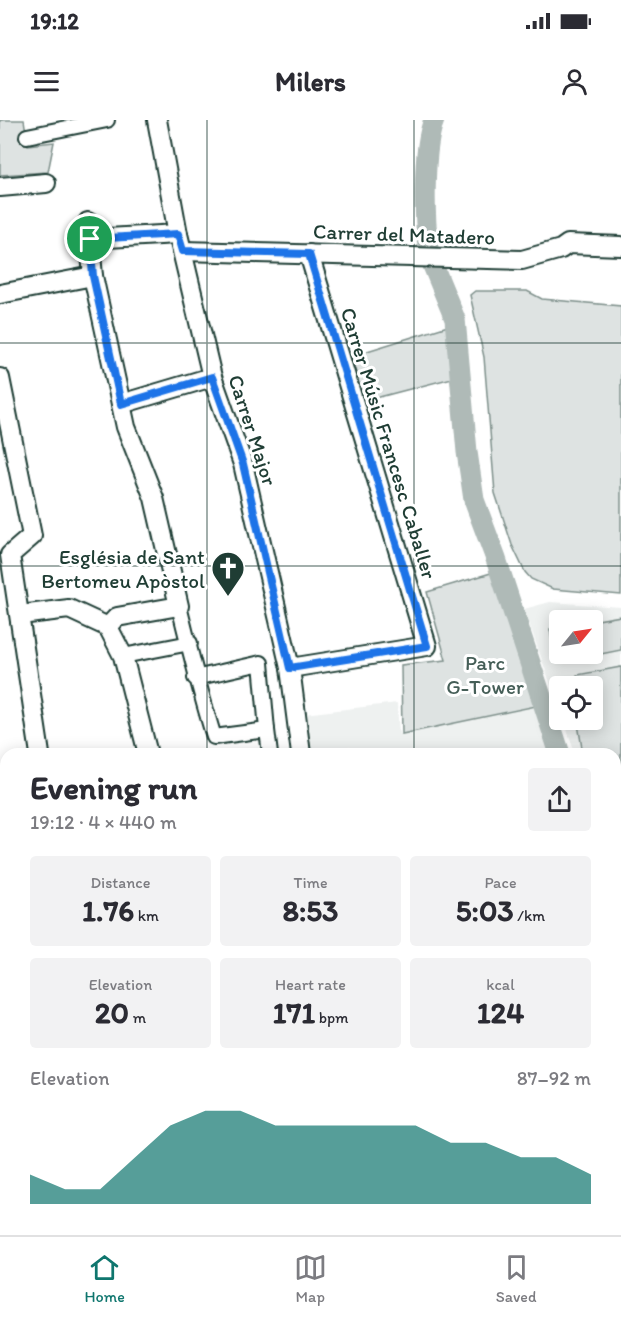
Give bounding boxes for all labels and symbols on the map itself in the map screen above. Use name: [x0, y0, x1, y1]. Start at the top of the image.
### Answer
pin: [64, 213, 115, 264]
street label: Carrer del Matadero: [313, 218, 495, 250]
street label: Carrer Músic Francesc Caballer: [336, 304, 442, 582]
street label: Carrer Major: [223, 371, 283, 489]
place label: Església de Sant Bertomeu Apòstol: [41, 544, 205, 593]
church icon: Església de Sant Bertomeu Apòstol: [210, 550, 246, 597]
north arrow: [549, 610, 603, 664]
park label: Parc G-Tower: [446, 650, 524, 699]

